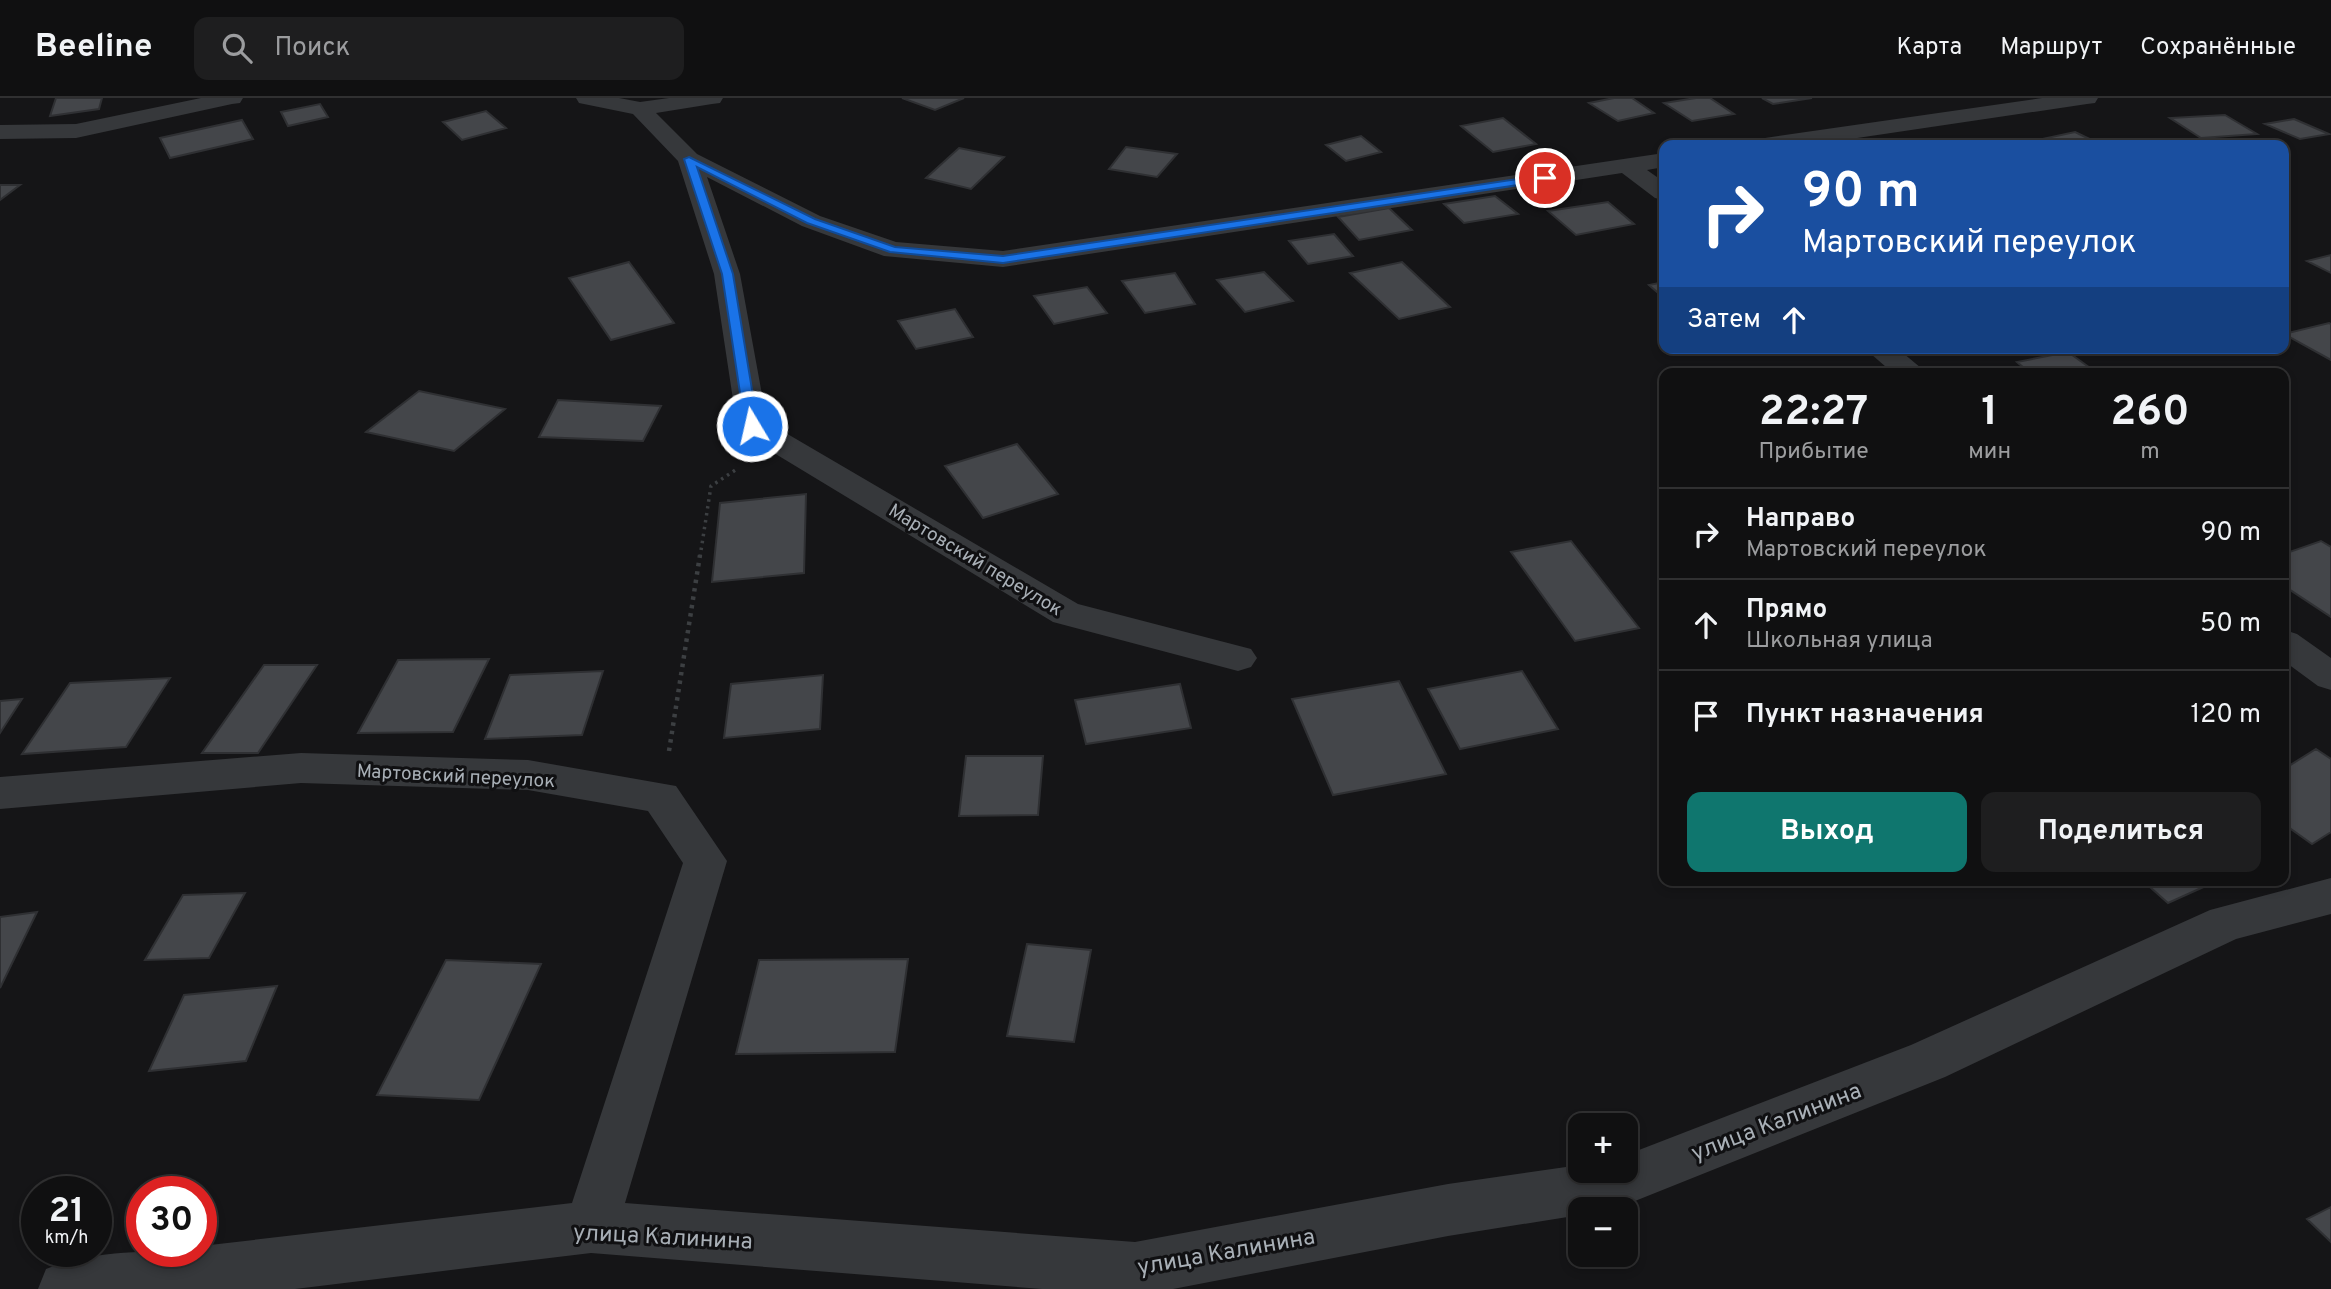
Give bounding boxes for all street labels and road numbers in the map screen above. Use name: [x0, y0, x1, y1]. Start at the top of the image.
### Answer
street label: Мартовский переулок: [884, 499, 1066, 622]
street label: Мартовский переулок: [356, 760, 556, 794]
street label: улица Калинина: [1688, 1078, 1866, 1169]
street label: улица Калинина: [572, 1219, 754, 1258]
street label: улица Калинина: [1135, 1224, 1318, 1283]

